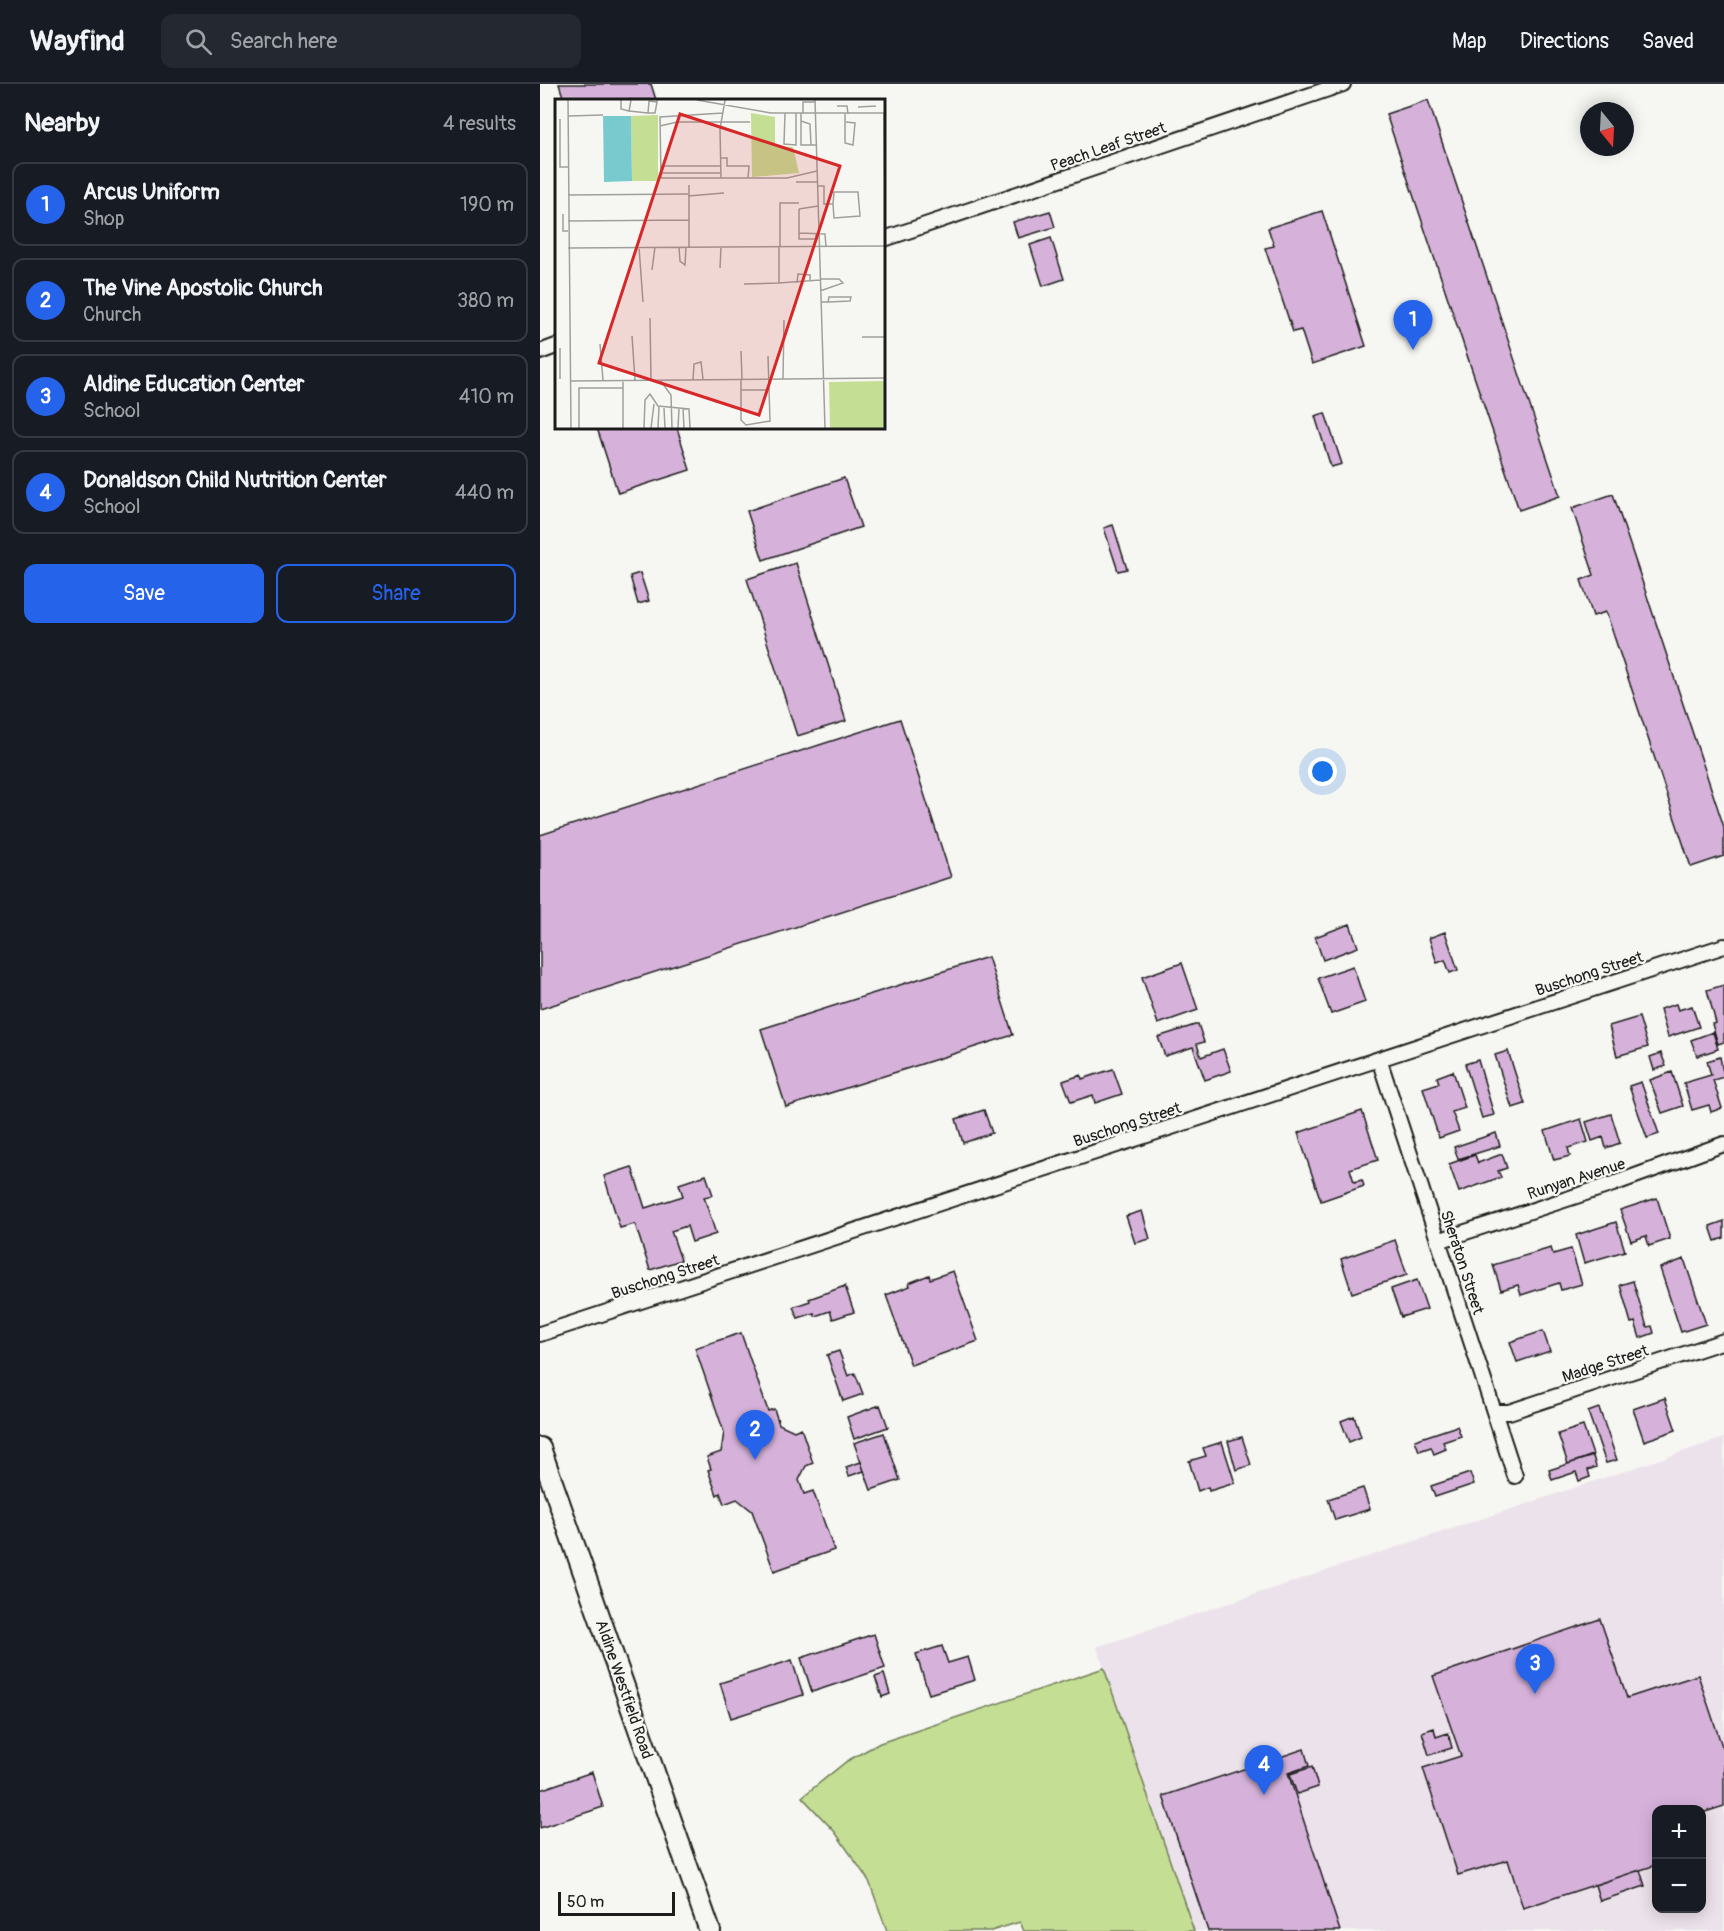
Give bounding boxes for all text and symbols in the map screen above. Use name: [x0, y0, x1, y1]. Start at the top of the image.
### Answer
search box: [161, 14, 581, 68]
text: Wayfind: [30, 24, 125, 59]
icon: search: [182, 25, 215, 58]
text: Search here: [230, 27, 337, 55]
text: Map: [1452, 28, 1487, 55]
text: Directions: [1520, 28, 1609, 55]
text: Saved: [1642, 28, 1694, 55]
inset map: [555, 99, 885, 429]
north arrow: [1580, 102, 1634, 156]
text: Nearby: [24, 107, 100, 139]
text: 4 results: [443, 111, 516, 136]
street label: Peach Leaf Street: [1048, 118, 1169, 176]
text: Arcus Uniform: [83, 178, 220, 206]
text: 1: [42, 192, 49, 217]
text: 190 m: [460, 192, 514, 217]
text: Shop: [83, 206, 124, 231]
text: The Vine Apostolic Church: [83, 274, 323, 302]
text: 2: [40, 288, 51, 313]
text: 380 m: [457, 288, 514, 313]
pin: 1: [1394, 300, 1432, 350]
text: Church: [83, 302, 141, 327]
text: Aldine Education Center: [83, 370, 304, 398]
text: 3: [40, 384, 51, 409]
text: 410 m: [459, 384, 514, 409]
text: School: [83, 398, 140, 423]
text: Donaldson Child Nutrition Center: [83, 466, 387, 494]
text: 4: [40, 480, 51, 505]
text: 440 m: [455, 480, 514, 505]
text: School: [83, 494, 140, 519]
button: Save: [24, 564, 264, 623]
button: Share: [276, 564, 516, 623]
your location: [1308, 757, 1337, 786]
street label: Buschong Street: [1533, 947, 1646, 1001]
street label: Buschong Street: [1071, 1098, 1184, 1152]
street label: Runyan Avenue: [1525, 1154, 1628, 1204]
street label: Sheraton Street: [1436, 1208, 1488, 1317]
street label: Buschong Street: [609, 1250, 722, 1304]
street label: Madge Street: [1560, 1340, 1651, 1387]
pin: 2: [736, 1410, 774, 1460]
street label: Aldine Westfield Road: [591, 1617, 657, 1762]
pin: 3: [1516, 1644, 1554, 1694]
pin: 4: [1244, 1746, 1284, 1795]
map controls: [1652, 1805, 1706, 1913]
button: +: [1652, 1805, 1706, 1859]
button: −: [1652, 1859, 1706, 1913]
scale bar: [558, 1889, 675, 1916]
text: 50 m: [567, 1892, 604, 1912]

